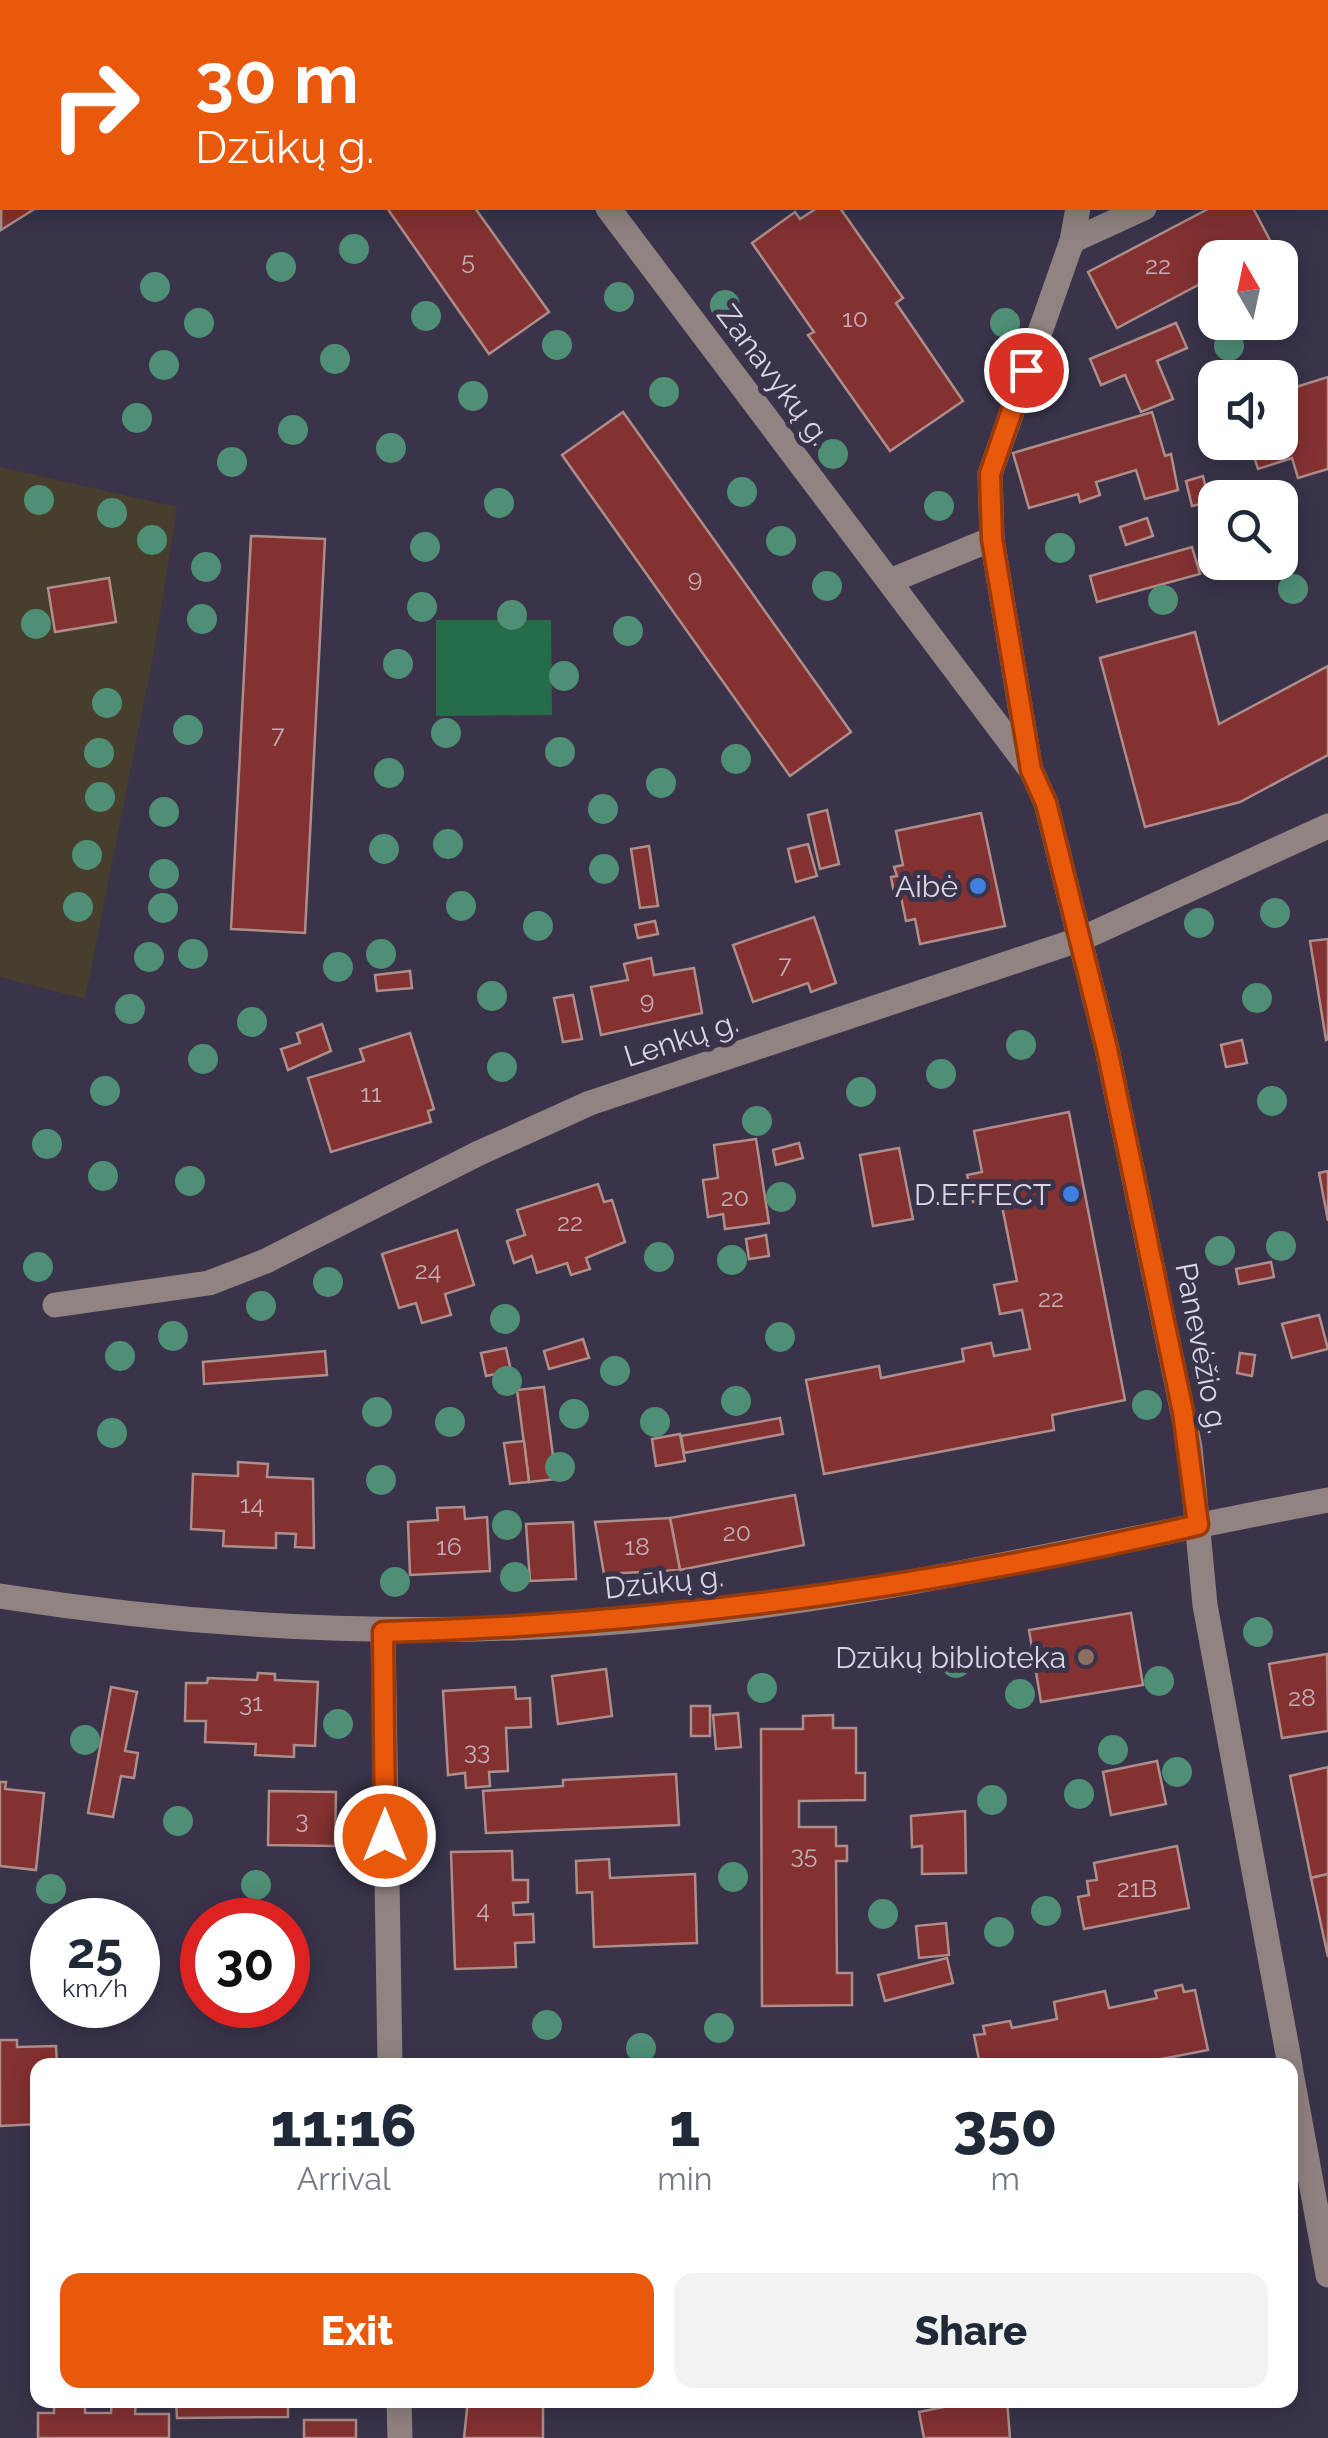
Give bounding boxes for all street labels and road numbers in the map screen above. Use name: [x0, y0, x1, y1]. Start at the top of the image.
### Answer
street label: Zanavykų g.: [710, 298, 838, 452]
street label: Lenkų g.: [620, 1004, 742, 1074]
street label: Panevėžio g.: [1168, 1260, 1236, 1436]
street label: Dzūkų g.: [603, 1558, 725, 1606]

